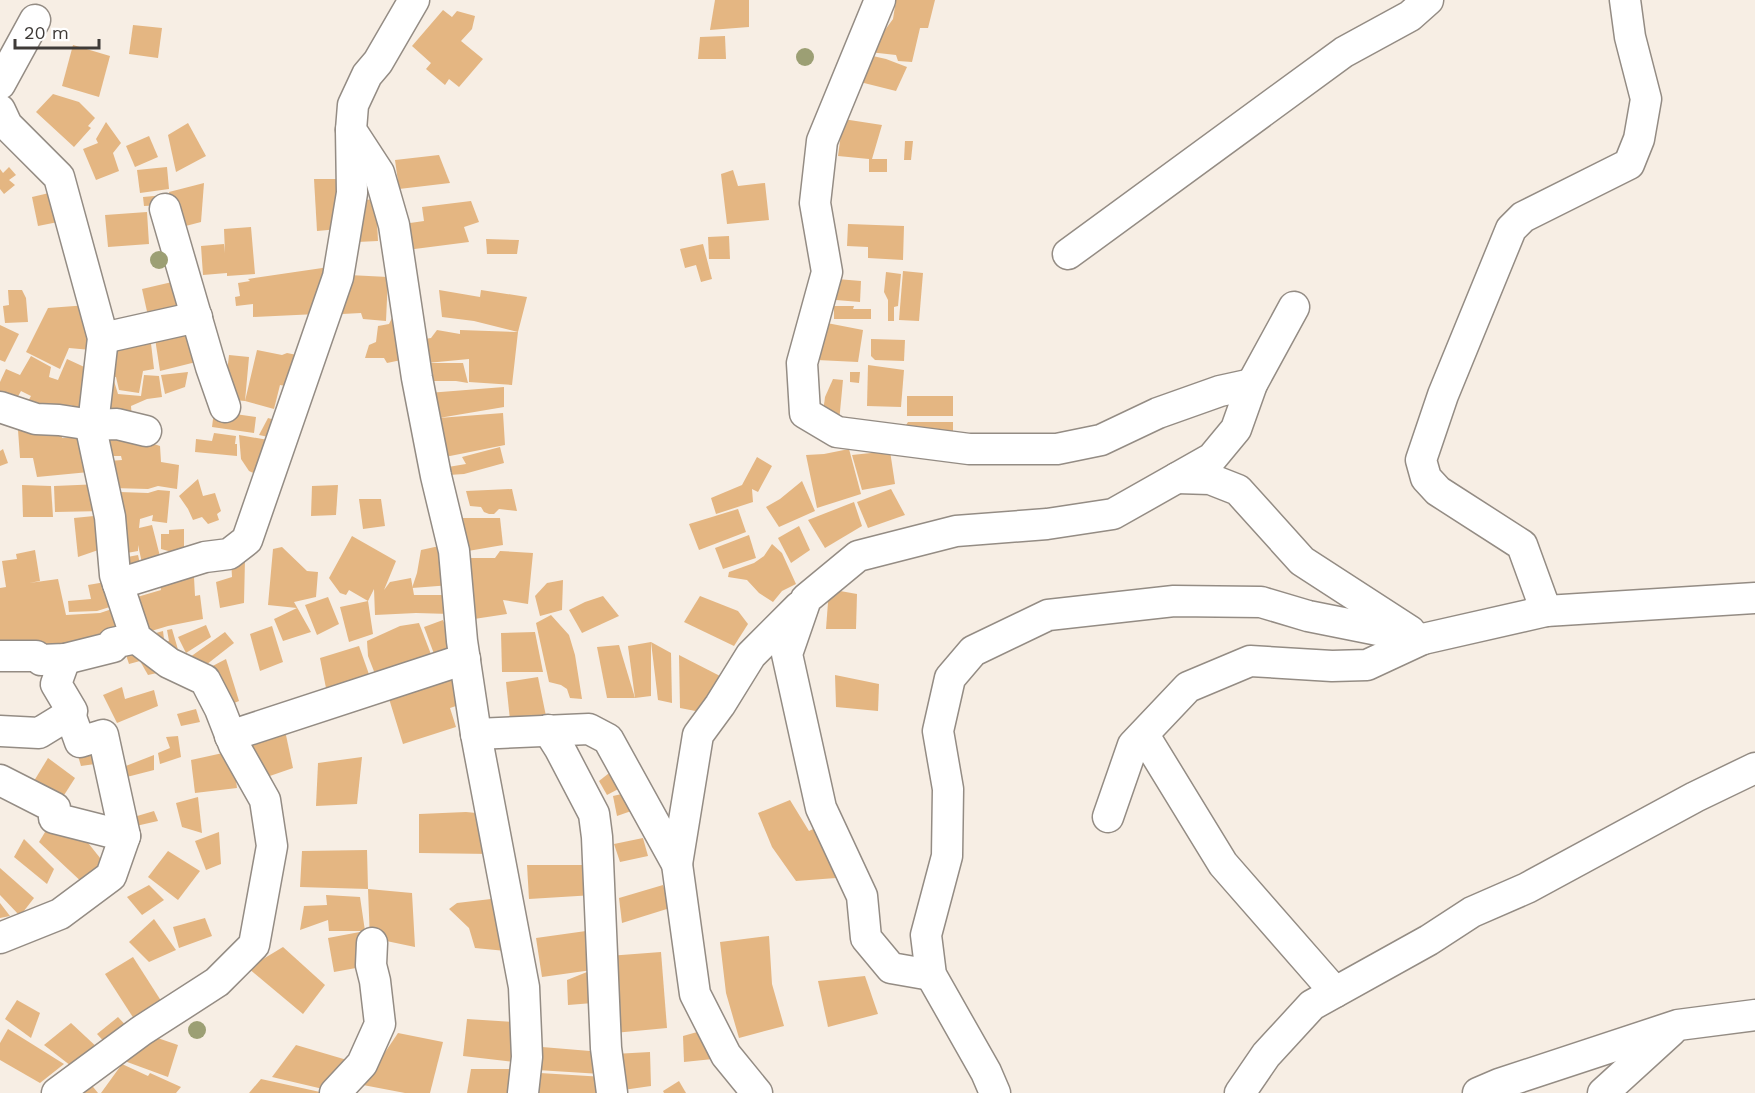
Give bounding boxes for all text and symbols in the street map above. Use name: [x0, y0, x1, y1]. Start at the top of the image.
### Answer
scale bar: [15, 12, 99, 50]
text: 20 m: [24, 22, 69, 43]

